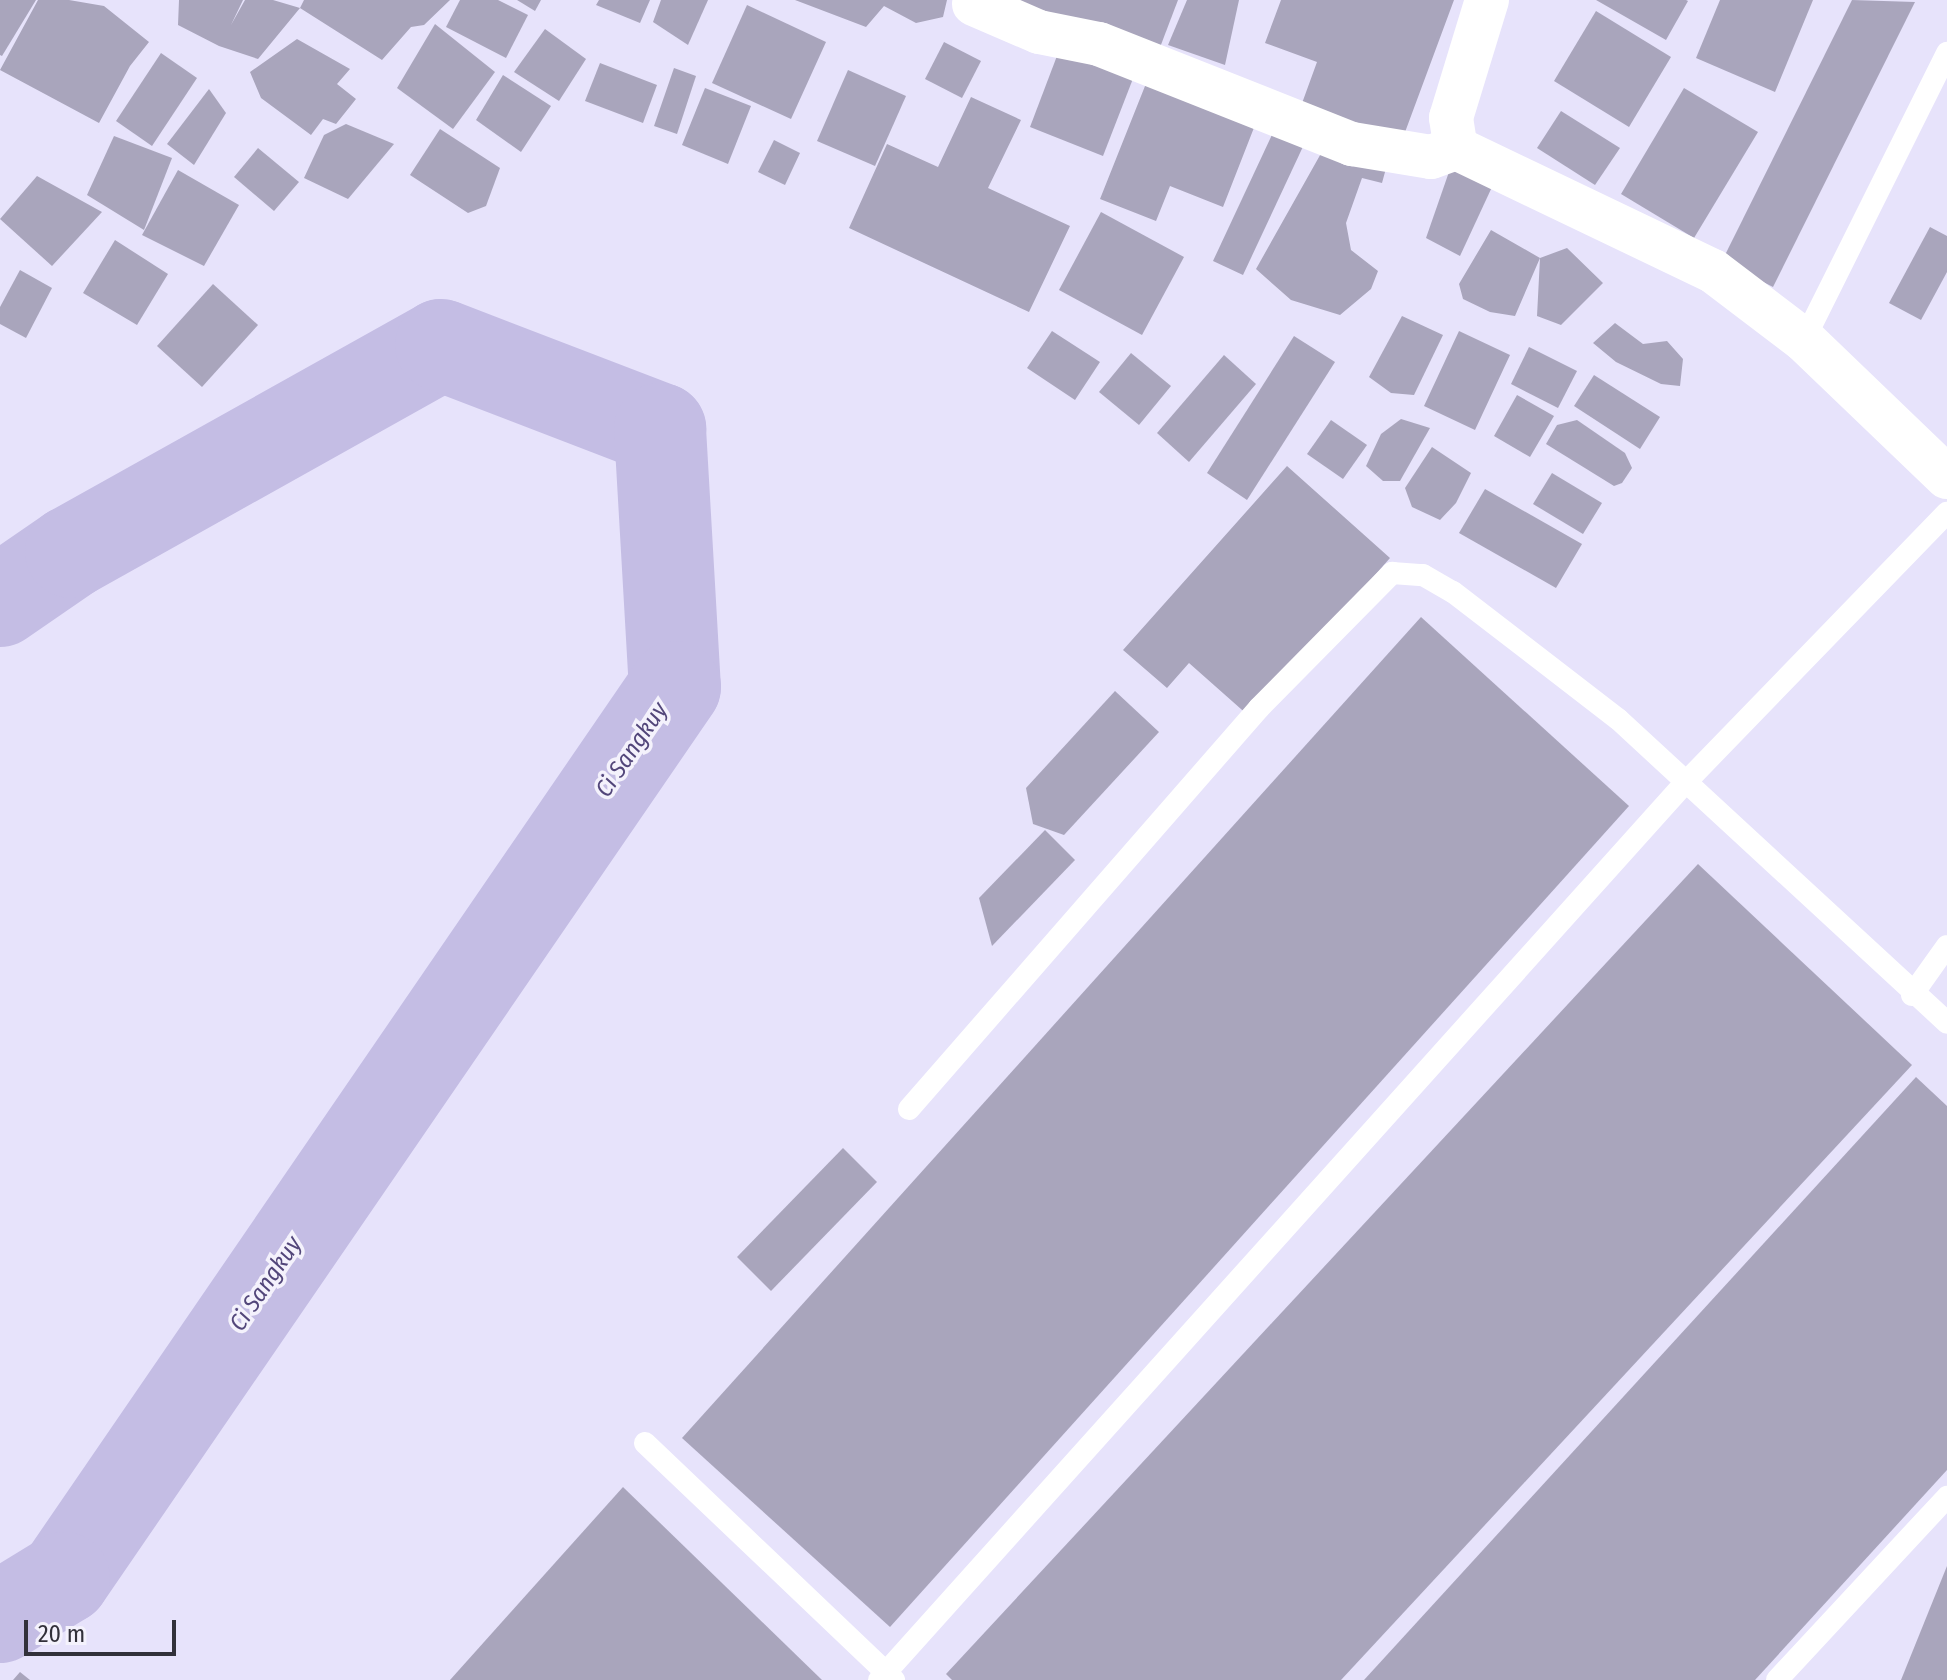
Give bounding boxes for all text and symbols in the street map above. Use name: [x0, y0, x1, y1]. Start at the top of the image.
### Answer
water label: Ci Sangkuy: [590, 697, 674, 803]
water label: Ci Sangkuy: [224, 1231, 308, 1337]
scale bar: [28, 1604, 180, 1654]
text: 20 m: [38, 1620, 85, 1648]

